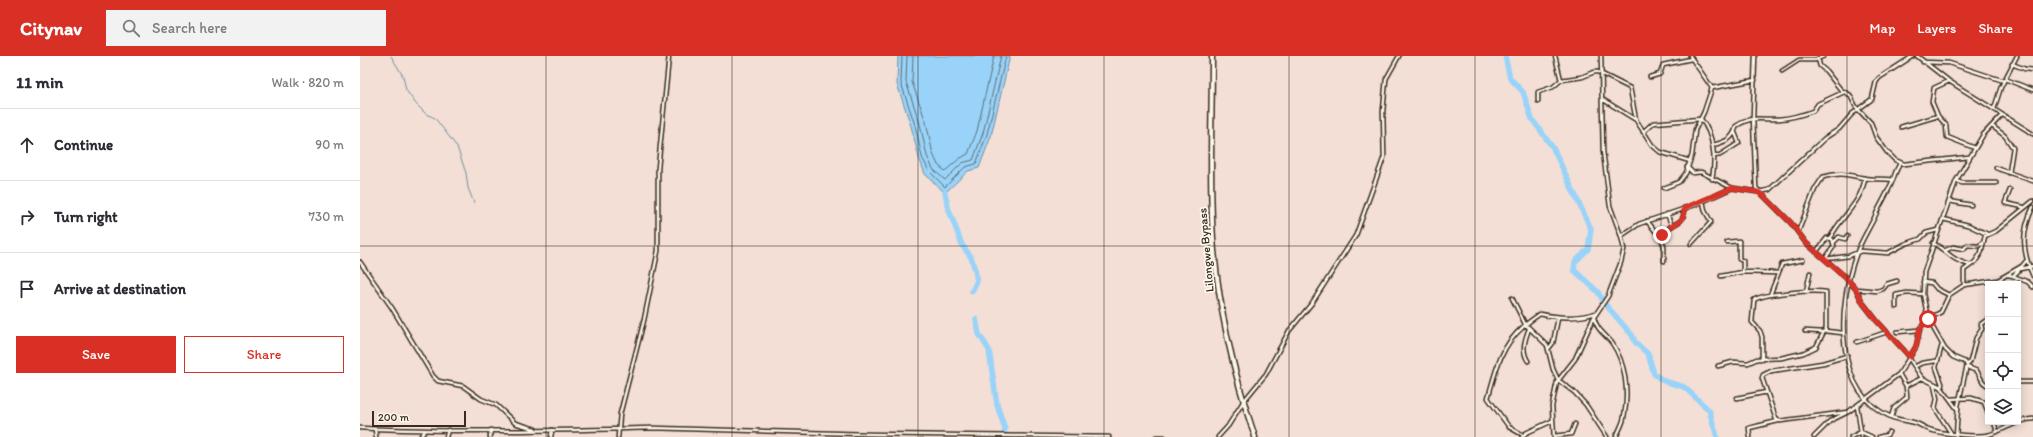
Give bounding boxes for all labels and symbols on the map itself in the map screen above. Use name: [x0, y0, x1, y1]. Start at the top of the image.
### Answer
street label: Lilongwe Bypass: [1195, 207, 1217, 293]
route end: [1653, 226, 1671, 244]
route start: [1919, 310, 1937, 328]
scale bar: [372, 409, 466, 428]

